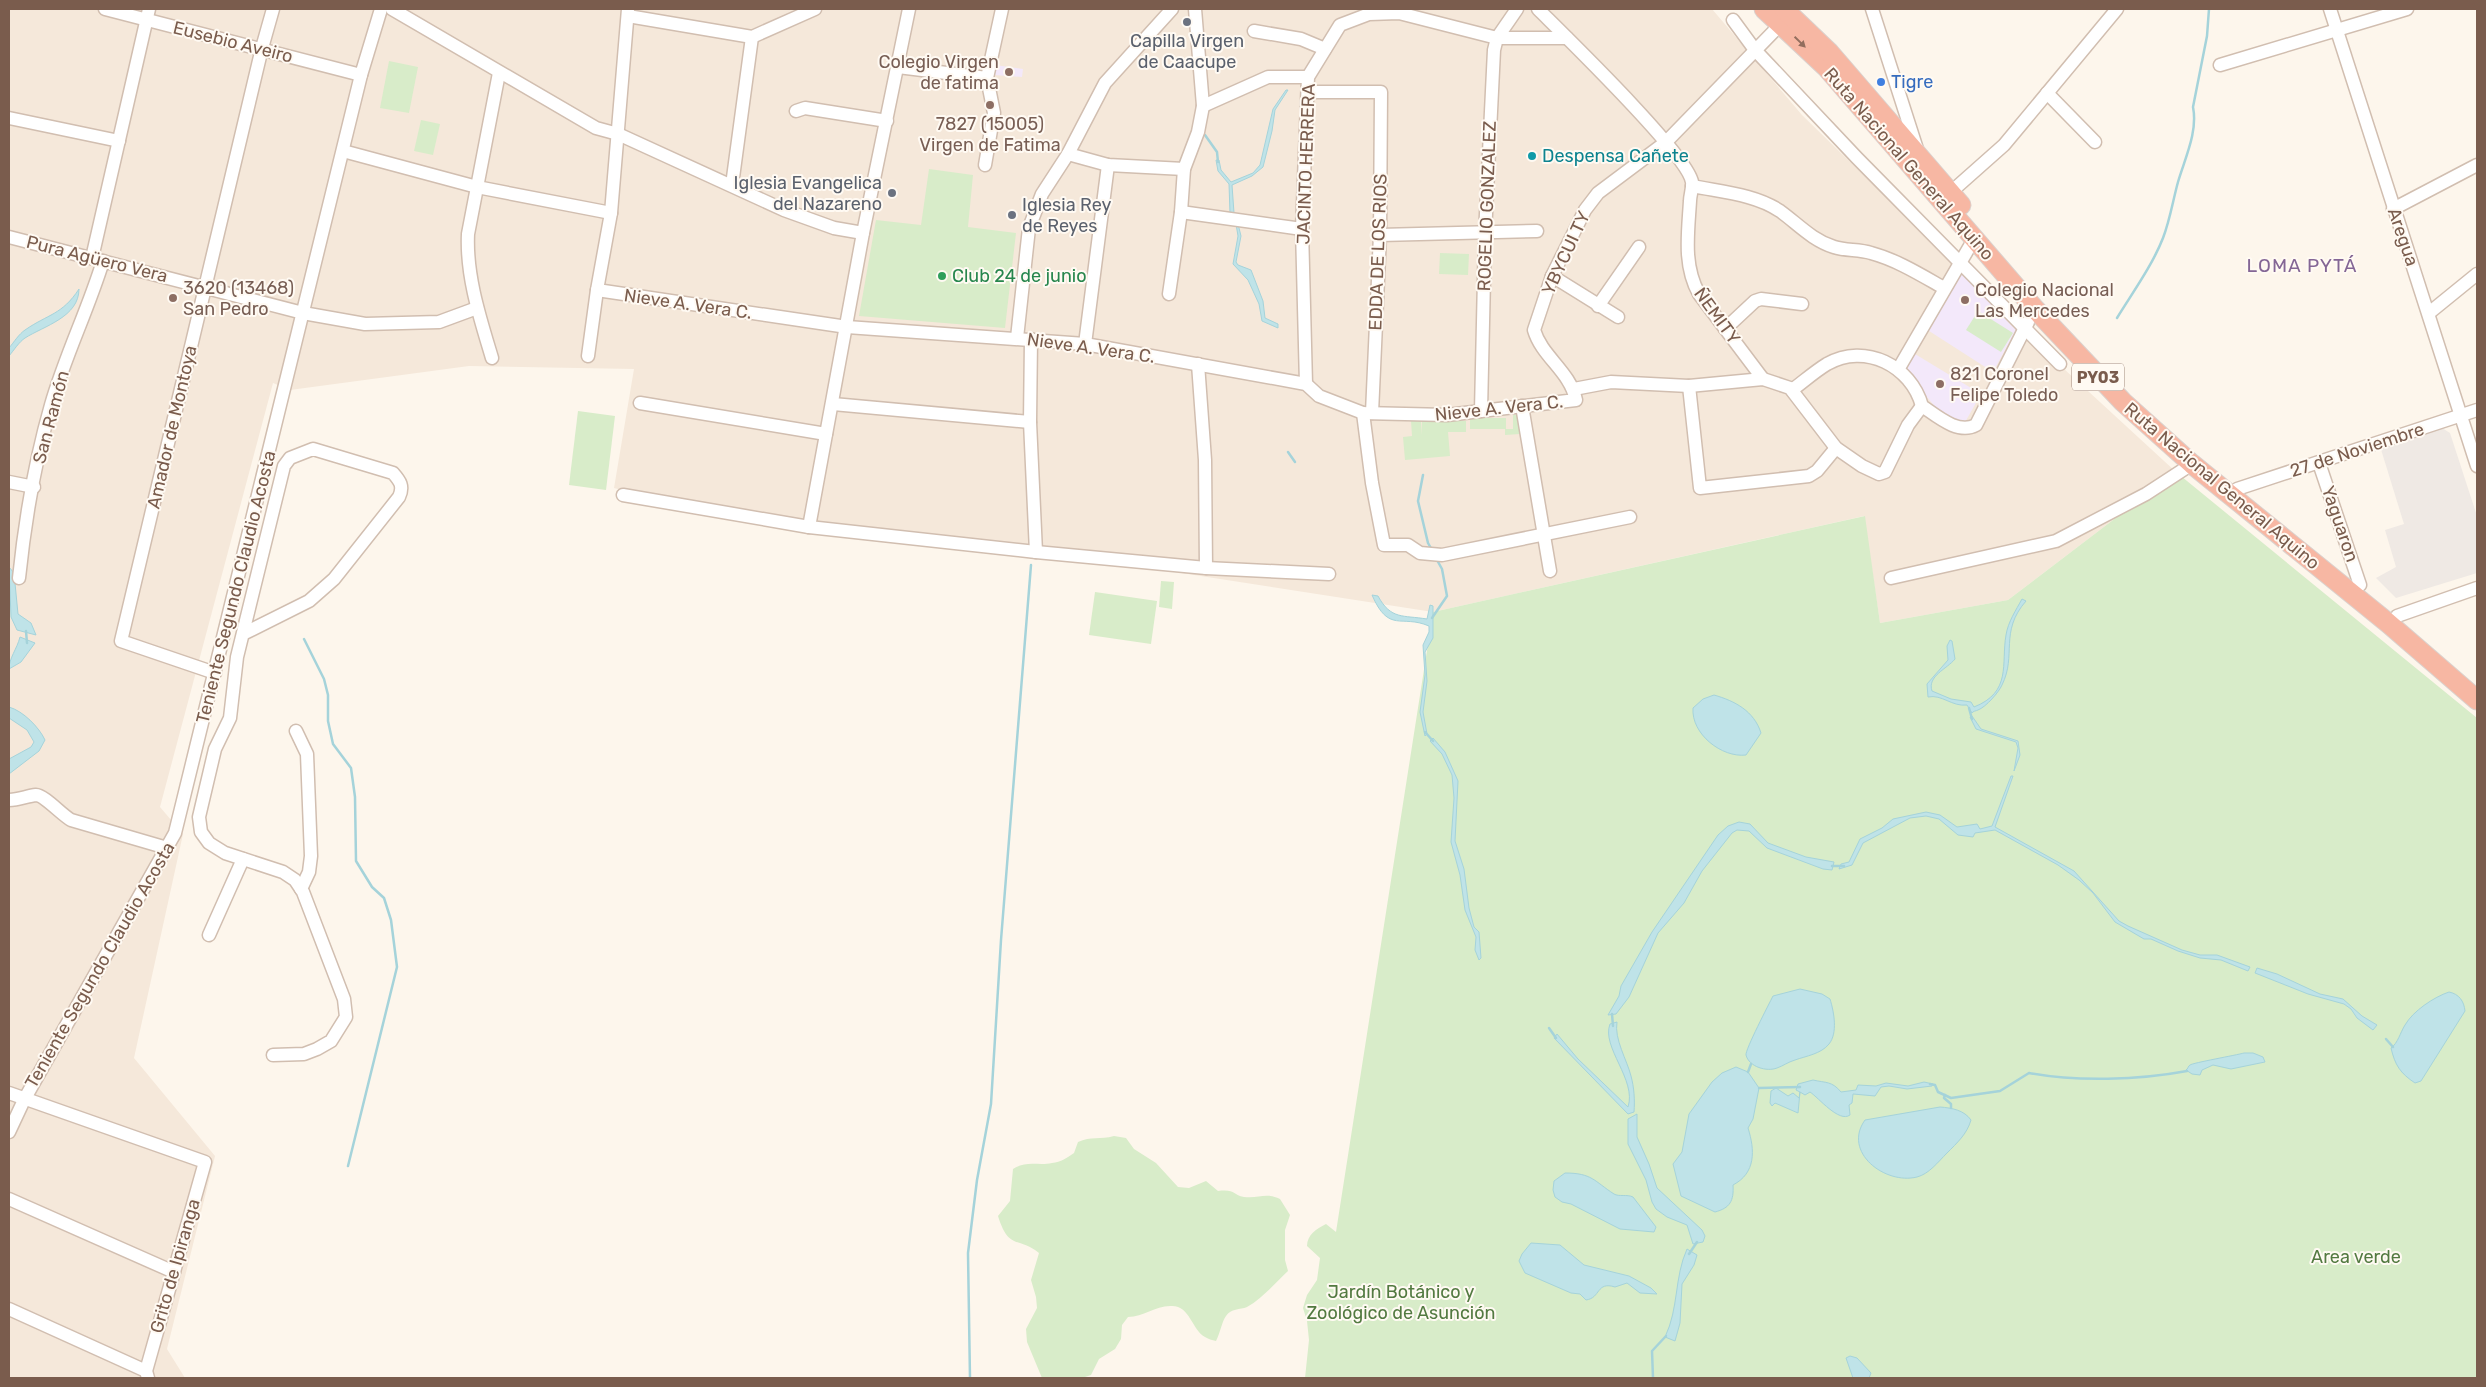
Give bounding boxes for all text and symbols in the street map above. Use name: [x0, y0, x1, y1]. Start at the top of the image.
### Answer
street label: Eusebio Aveiro: [171, 16, 295, 68]
marker: Capilla Virgen de Caacupe: [1181, 16, 1193, 28]
place label: Capilla Virgen de Caacupe: [1130, 30, 1244, 73]
one-way arrow: [1793, 36, 1805, 48]
place label: Colegio Virgen de fatima: [878, 51, 999, 94]
street label: Ruta Nacional General Aquino: [1819, 63, 1999, 265]
marker: Colegio Virgen de fatima: [1003, 66, 1015, 78]
place label: Tigre: [1891, 71, 1933, 93]
marker: Tigre: [1875, 76, 1887, 88]
street label: JACINTO HERRERA: [1292, 83, 1320, 245]
marker: 7827 (15005) Virgen de Fatima: [984, 99, 996, 111]
place label: 7827 (15005) Virgen de Fatima: [919, 113, 1061, 156]
street label: ROGELIO GONZALEZ: [1473, 120, 1501, 292]
place label: Despensa Cañete: [1542, 145, 1689, 167]
marker: Despensa Cañete: [1526, 150, 1538, 162]
place label: Iglesia Evangelica del Nazareno: [733, 172, 882, 215]
street label: EDDA DE LOS RIOS: [1364, 173, 1392, 331]
marker: Iglesia Evangelica del Nazareno: [886, 187, 898, 199]
place label: Iglesia Rey de Reyes: [1022, 194, 1111, 237]
street label: Aregua: [2383, 205, 2423, 269]
street label: YBYCUI TY: [1537, 207, 1595, 298]
marker: Iglesia Rey de Reyes: [1006, 209, 1018, 221]
street label: Pura Agüero Vera: [24, 231, 170, 287]
district label: LOMA PYTÁ: [2247, 254, 2357, 277]
place label: Club 24 de junio: [952, 265, 1087, 287]
marker: Club 24 de junio: [936, 270, 948, 282]
place label: 3620 (13468) San Pedro: [183, 277, 294, 320]
place label: Colegio Nacional Las Mercedes: [1975, 279, 2114, 322]
street label: ÑEMITY: [1689, 283, 1745, 349]
street label: Nieve A. Vera C.: [623, 284, 753, 324]
marker: 3620 (13468) San Pedro: [167, 292, 179, 304]
marker: Colegio Nacional Las Mercedes: [1959, 294, 1971, 306]
street label: Nieve A. Vera C.: [1026, 328, 1156, 368]
street label: Amador de Montoya: [142, 343, 202, 511]
place label: 821 Coronel Felipe Toledo: [1950, 363, 2058, 406]
road number: PY03: [2072, 364, 2124, 391]
street label: San Ramón: [28, 368, 74, 466]
marker: 821 Coronel Felipe Toledo: [1934, 378, 1946, 390]
street label: Nieve A. Vera C.: [1434, 390, 1564, 426]
street label: Ruta Nacional General Aquino: [2120, 398, 2324, 574]
street label: 27 de Noviembre: [2287, 418, 2427, 482]
street label: Teniente Segundo Claudio Acosta: [191, 448, 281, 726]
street label: Yaguaron: [2317, 483, 2363, 565]
street label: Teniente Segundo Claudio Acosta: [20, 838, 180, 1092]
street label: Grito de Ipiranga: [145, 1196, 205, 1336]
park label: Area verde: [2311, 1246, 2401, 1268]
park label: Jardín Botánico y Zoológico de Asunción: [1307, 1281, 1495, 1324]

